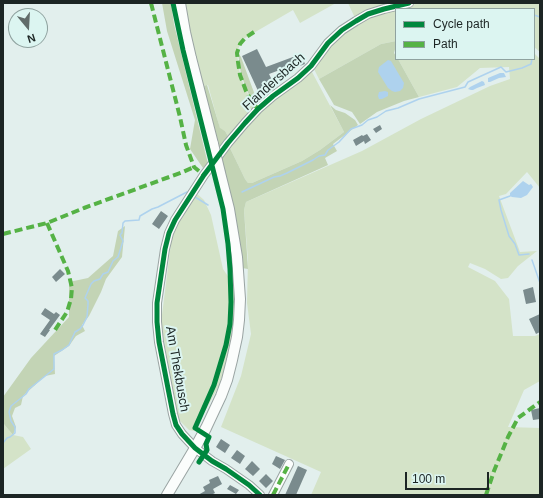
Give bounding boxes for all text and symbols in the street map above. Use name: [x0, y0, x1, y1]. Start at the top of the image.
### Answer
north arrow: [8, 8, 48, 48]
legend: [395, 8, 535, 60]
text: Cycle path: [433, 17, 490, 31]
text: N: [26, 32, 37, 45]
text: Path: [433, 37, 458, 51]
street label: Flandersbach: [240, 50, 308, 114]
street label: Am Thekbusch: [162, 325, 192, 413]
scale bar: [407, 464, 491, 490]
text: 100 m: [412, 472, 445, 486]

